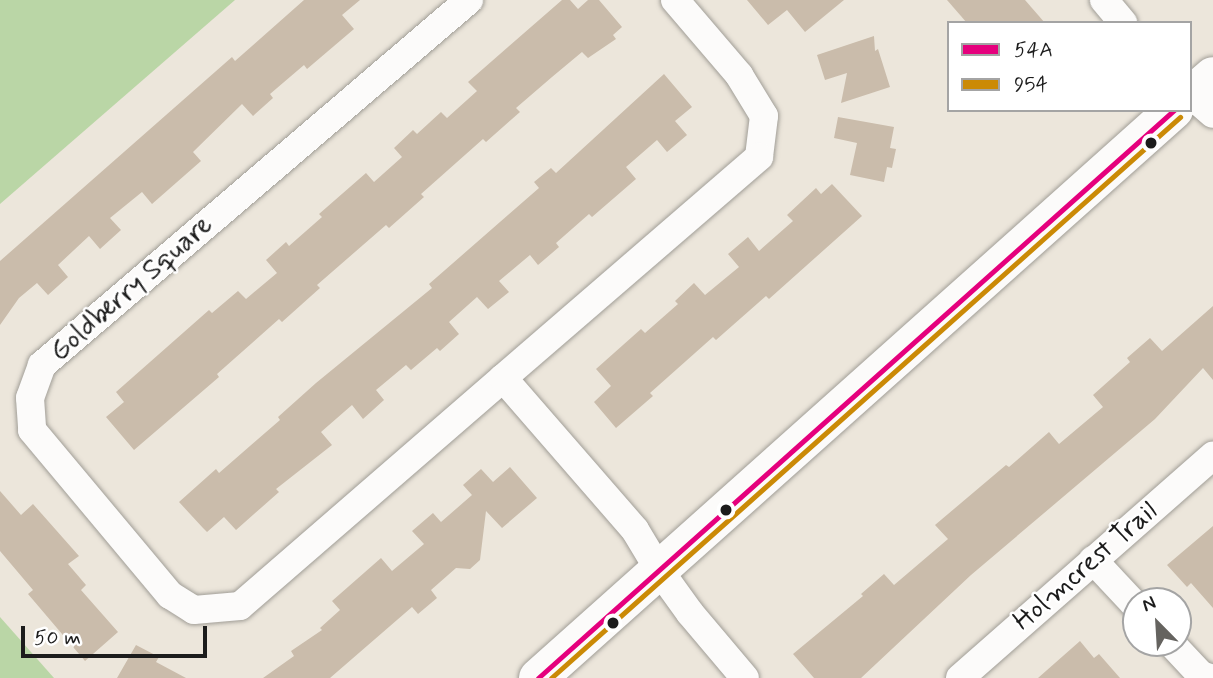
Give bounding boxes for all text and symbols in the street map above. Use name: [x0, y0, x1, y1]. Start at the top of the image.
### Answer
legend: [947, 21, 1192, 112]
text: 54A: [1014, 36, 1053, 64]
text: 954: [1014, 71, 1048, 99]
unlabelled marker: [1144, 136, 1158, 150]
street label: Goldberry Square: [44, 209, 220, 369]
street label: Holmcrest Trail: [1007, 495, 1165, 639]
unlabelled marker: [719, 503, 733, 517]
north arrow: [1122, 587, 1192, 657]
text: N: [1138, 590, 1160, 618]
scale bar: [24, 612, 210, 656]
unlabelled marker: [606, 616, 620, 630]
text: 50 m: [34, 624, 81, 652]

